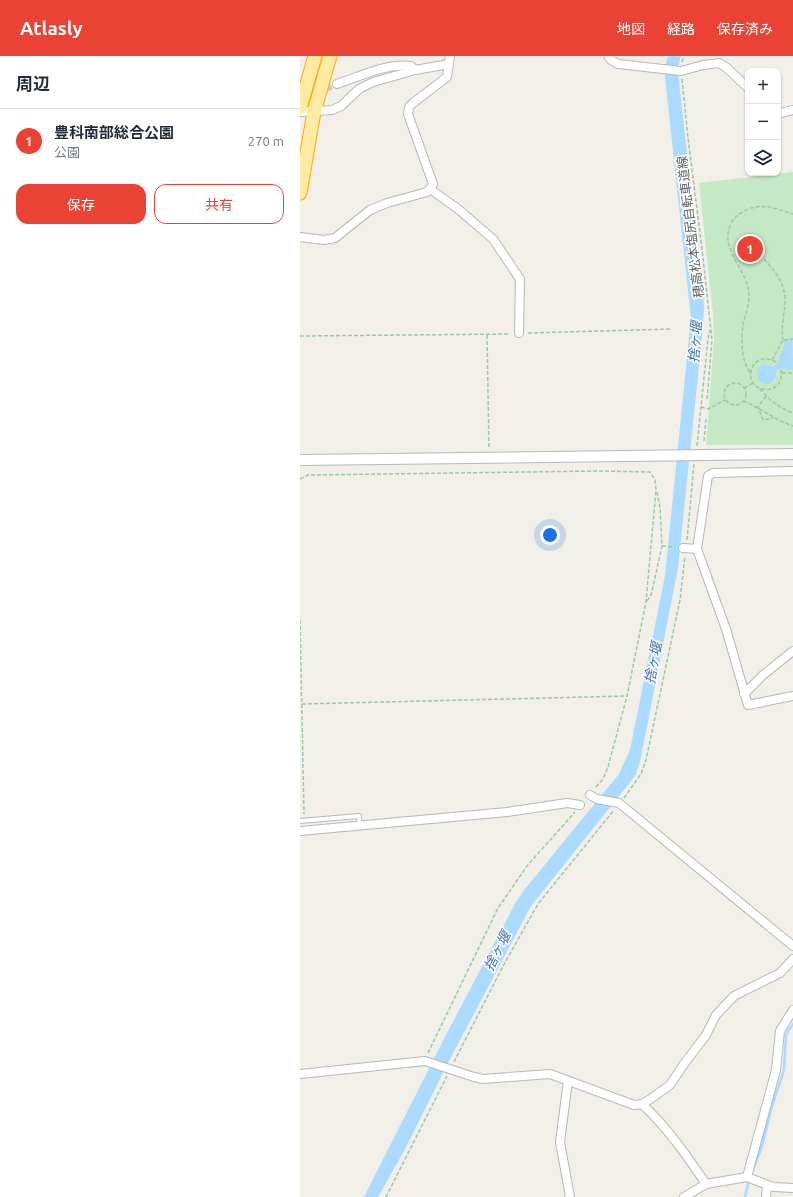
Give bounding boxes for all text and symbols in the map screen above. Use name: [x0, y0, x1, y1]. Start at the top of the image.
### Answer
text: Atlasly: [20, 17, 83, 39]
text: 地図: [617, 21, 645, 37]
text: 経路: [667, 21, 695, 37]
text: 保存済み: [717, 21, 773, 37]
map controls: [745, 68, 781, 176]
button: +: [745, 68, 781, 104]
text: 周辺: [16, 74, 50, 93]
button: −: [745, 104, 781, 140]
text: 豊科南部総合公園: [54, 124, 174, 141]
text: 1: [25, 134, 33, 148]
text: 270 m: [248, 134, 284, 148]
button: layers: [745, 140, 781, 176]
text: 公園: [54, 145, 80, 159]
street label: 穂高松本塩尻自転車道線: [674, 155, 706, 299]
button: 保存: [16, 184, 146, 224]
button: 共有: [154, 184, 284, 224]
pin: 1: [737, 234, 763, 264]
water label: 捨ヶ堰: [685, 317, 705, 364]
your location: [540, 525, 560, 545]
water label: 捨ヶ堰: [641, 638, 665, 685]
water label: 捨ヶ堰: [480, 926, 515, 973]

